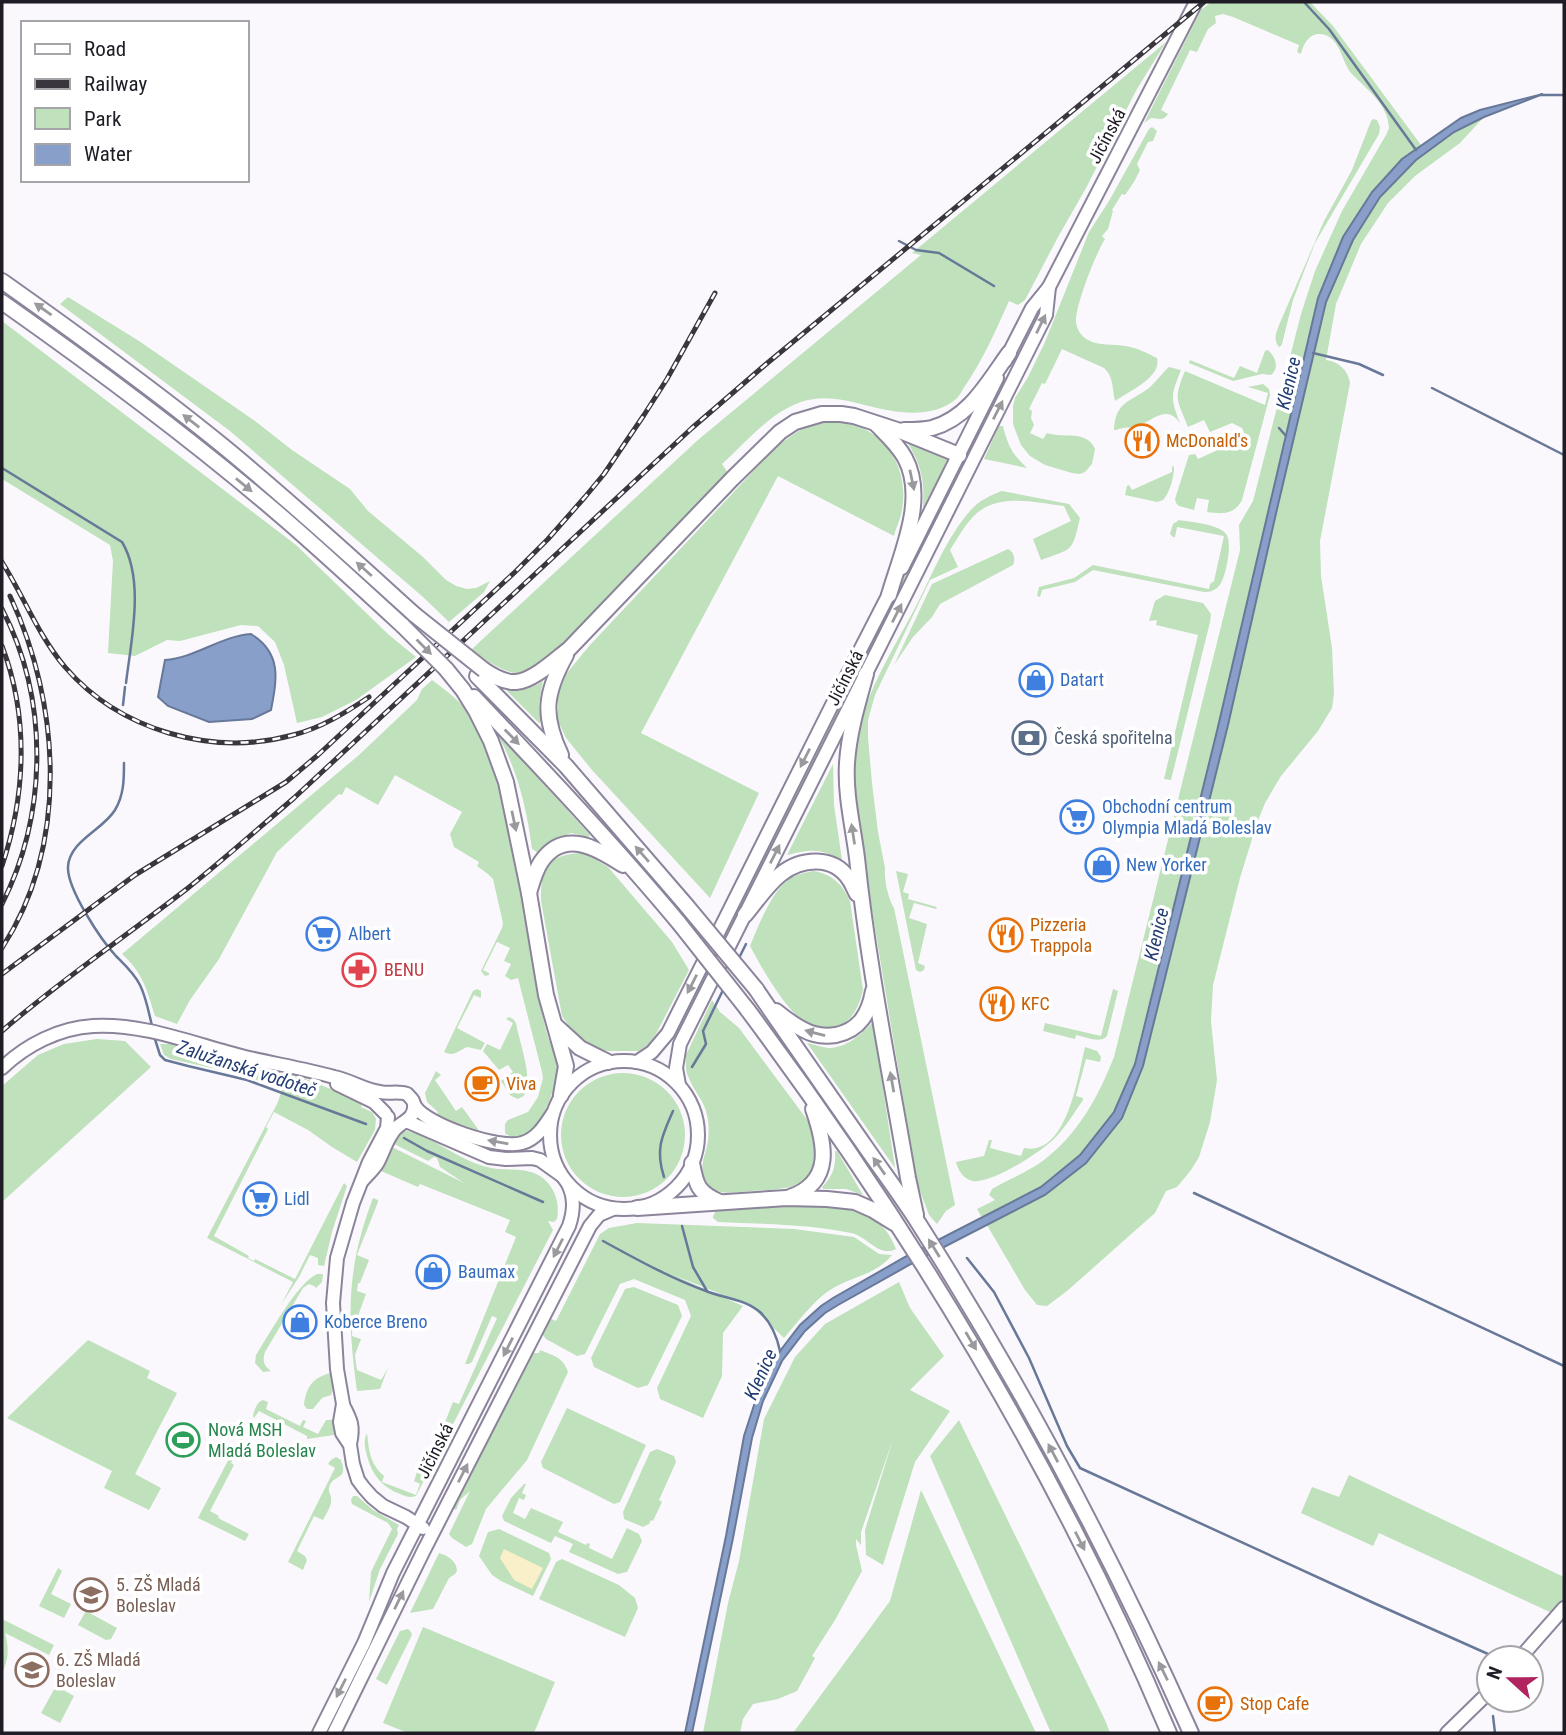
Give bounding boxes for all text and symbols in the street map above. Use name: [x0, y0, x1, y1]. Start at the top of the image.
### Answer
legend: [21, 21, 248, 182]
text: Road: [84, 37, 126, 61]
text: Railway: [84, 72, 147, 96]
street label: Jičínská: [1083, 105, 1130, 167]
text: Park: [84, 107, 122, 131]
text: Water: [84, 142, 132, 166]
one-way arrow: [34, 302, 52, 316]
one-way arrow: [1036, 314, 1047, 334]
water label: Klenice: [1271, 355, 1306, 412]
one-way arrow: [993, 400, 1004, 420]
one-way arrow: [183, 414, 200, 429]
restaurant icon: McDonald's: [1123, 422, 1161, 460]
place label: McDonald's: [1166, 430, 1248, 451]
one-way arrow: [906, 469, 917, 491]
one-way arrow: [235, 477, 252, 492]
one-way arrow: [355, 561, 373, 577]
one-way arrow: [891, 603, 902, 623]
one-way arrow: [416, 639, 433, 656]
street label: Jičínská: [822, 647, 867, 709]
shop icon: Datart: [1017, 661, 1055, 699]
place label: Datart: [1060, 669, 1104, 690]
bank icon: Česká spořitelna: [1010, 719, 1048, 757]
place label: Česká spořitelna: [1054, 727, 1173, 748]
one-way arrow: [504, 728, 520, 745]
one-way arrow: [799, 748, 810, 768]
place label: Obchodní centrum Olympia Mladá Boleslav: [1102, 796, 1272, 838]
supermarket icon: Obchodní centrum Olympia Mladá Boleslav: [1058, 798, 1096, 836]
one-way arrow: [508, 810, 519, 832]
one-way arrow: [847, 823, 858, 845]
one-way arrow: [769, 844, 781, 864]
one-way arrow: [635, 845, 650, 862]
shop icon: New Yorker: [1083, 846, 1121, 884]
place label: New Yorker: [1126, 854, 1207, 875]
water label: Klenice: [1139, 906, 1174, 963]
place label: Pizzeria Trappola: [1030, 914, 1092, 956]
supermarket icon: Albert: [304, 915, 342, 953]
restaurant icon: Pizzeria Trappola: [987, 916, 1025, 954]
place label: Albert: [348, 923, 391, 944]
pharmacy icon: BENU: [340, 951, 378, 989]
place label: BENU: [384, 959, 424, 980]
one-way arrow: [687, 974, 698, 994]
restaurant icon: KFC: [978, 985, 1016, 1023]
place label: KFC: [1021, 993, 1050, 1014]
one-way arrow: [804, 1027, 826, 1038]
water label: Zalužanská vodoteč: [173, 1035, 320, 1102]
cafe icon: Viva: [463, 1065, 501, 1103]
one-way arrow: [886, 1071, 897, 1093]
place label: Viva: [506, 1073, 536, 1094]
one-way arrow: [487, 1136, 509, 1147]
one-way arrow: [872, 1157, 886, 1175]
supermarket icon: Lidl: [241, 1180, 279, 1218]
place label: Lidl: [284, 1188, 310, 1209]
one-way arrow: [553, 1238, 564, 1258]
one-way arrow: [928, 1238, 941, 1258]
shop icon: Baumax: [414, 1253, 452, 1291]
place label: Baumax: [458, 1261, 515, 1282]
shop icon: Koberce Breno: [281, 1303, 319, 1341]
place label: Koberce Breno: [324, 1311, 427, 1332]
one-way arrow: [965, 1332, 977, 1351]
one-way arrow: [503, 1337, 514, 1357]
water label: Klenice: [739, 1345, 782, 1403]
place label: Nová MSH Mladá Boleslav: [208, 1419, 316, 1461]
street label: Jičínská: [412, 1420, 457, 1482]
sports icon: Nová MSH Mladá Boleslav: [164, 1421, 202, 1459]
one-way arrow: [1047, 1442, 1059, 1462]
one-way arrow: [457, 1463, 468, 1483]
one-way arrow: [1074, 1531, 1085, 1551]
place label: 5. ZŠ Mladá Boleslav: [116, 1574, 201, 1616]
school or university icon: 5. ZŠ Mladá Boleslav: [72, 1576, 110, 1614]
one-way arrow: [394, 1590, 405, 1610]
north arrow: [1475, 1644, 1545, 1714]
place label: 6. ZŠ Mladá Boleslav: [56, 1649, 141, 1691]
school or university icon: 6. ZŠ Mladá Boleslav: [13, 1651, 51, 1689]
one-way arrow: [1157, 1661, 1168, 1681]
text: N: [1482, 1664, 1507, 1683]
one-way arrow: [336, 1678, 347, 1698]
cafe icon: Stop Cafe: [1196, 1685, 1234, 1723]
place label: Stop Cafe: [1240, 1693, 1309, 1714]

